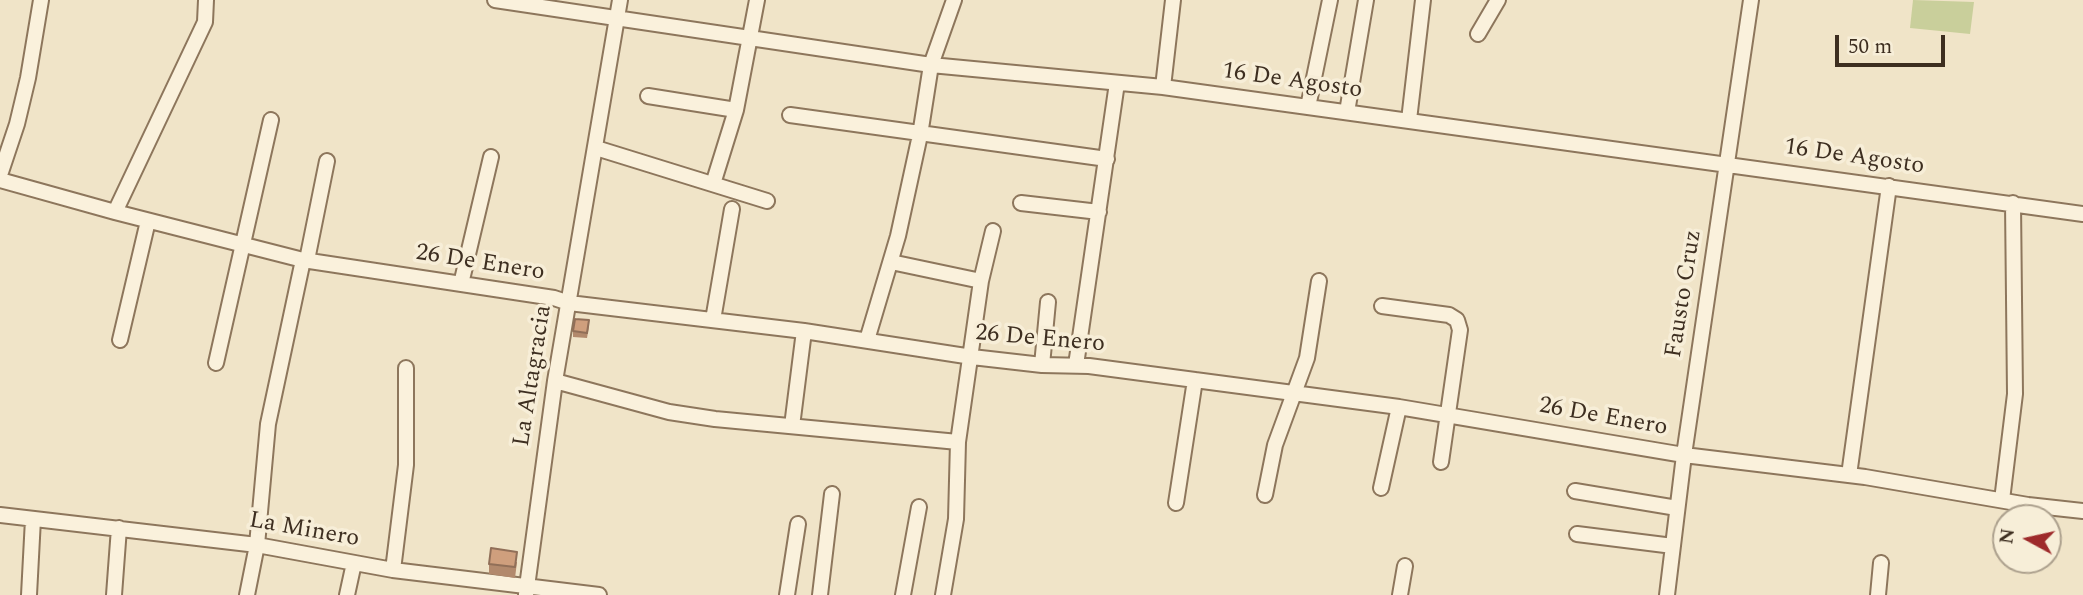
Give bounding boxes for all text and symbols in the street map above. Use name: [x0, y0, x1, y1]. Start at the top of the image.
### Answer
scale bar: [1838, 21, 1948, 65]
text: 50 m: [1848, 31, 1892, 63]
street label: 16 De Agosto: [1220, 58, 1364, 106]
street label: 16 De Agosto: [1782, 134, 1926, 182]
street label: Fausto Cruz: [1661, 228, 1709, 360]
street label: 26 De Enero: [414, 240, 546, 288]
street label: La Altagracia: [509, 303, 559, 449]
street label: 26 De Enero: [974, 320, 1106, 360]
street label: 26 De Enero: [1537, 393, 1669, 443]
north arrow: [1992, 504, 2062, 574]
street label: La Minero: [247, 507, 361, 555]
text: N: [1992, 527, 2023, 546]

